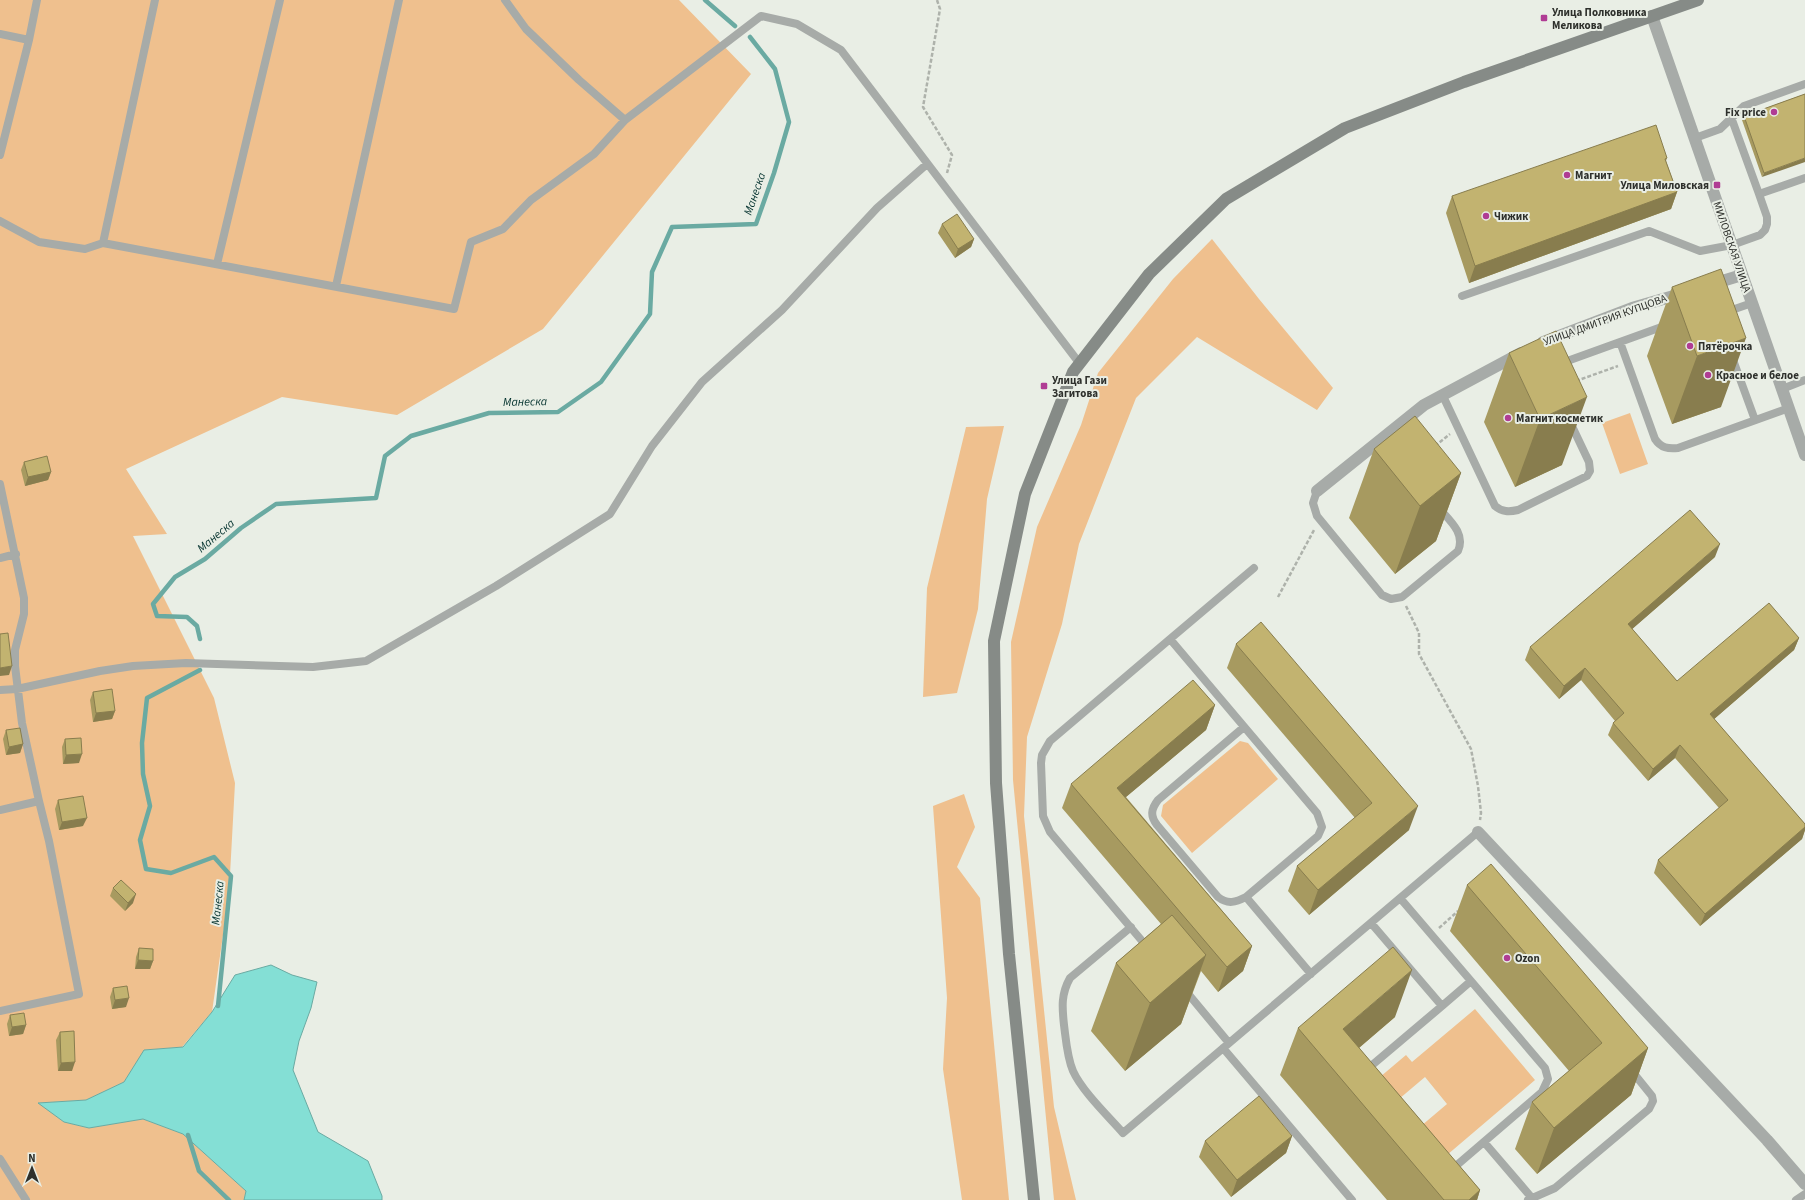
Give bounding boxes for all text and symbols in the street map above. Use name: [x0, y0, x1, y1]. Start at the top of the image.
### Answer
place label: Улица Полковника Меликова: [1552, 5, 1647, 33]
marker: Улица Полковника Меликова: [1539, 13, 1549, 23]
place label: Fix price: [1725, 105, 1766, 120]
marker: Fix price: [1769, 107, 1779, 117]
place label: Магнит: [1575, 168, 1613, 183]
water label: Манеска: [740, 170, 770, 218]
marker: Магнит: [1562, 170, 1572, 180]
place label: Улица Миловская: [1621, 178, 1709, 193]
marker: Улица Миловская: [1712, 180, 1722, 190]
street label: МИЛОВСКАЯ УЛИЦА: [1709, 199, 1755, 295]
place label: Чижик: [1494, 209, 1528, 224]
marker: Чижик: [1481, 211, 1491, 221]
street label: УЛИЦА ДМИТРИЯ КУПЦОВА: [1541, 291, 1669, 349]
place label: Пятёрочка: [1698, 339, 1753, 354]
marker: Пятёрочка: [1685, 341, 1695, 351]
place label: Красное и белое: [1716, 368, 1799, 383]
marker: Красное и белое: [1703, 370, 1713, 380]
place label: Улица Гази Загитова: [1052, 373, 1107, 401]
marker: Улица Гази Загитова: [1039, 381, 1049, 391]
water label: Манеска: [503, 393, 548, 411]
place label: Магнит косметик: [1516, 411, 1603, 426]
marker: Магнит косметик: [1503, 413, 1513, 423]
water label: Манеска: [194, 515, 239, 557]
water label: Манеска: [207, 880, 229, 926]
place label: Ozon: [1515, 951, 1540, 966]
marker: Ozon: [1502, 953, 1512, 963]
north arrow: [12, 1148, 52, 1188]
text: N: [28, 1151, 36, 1166]

